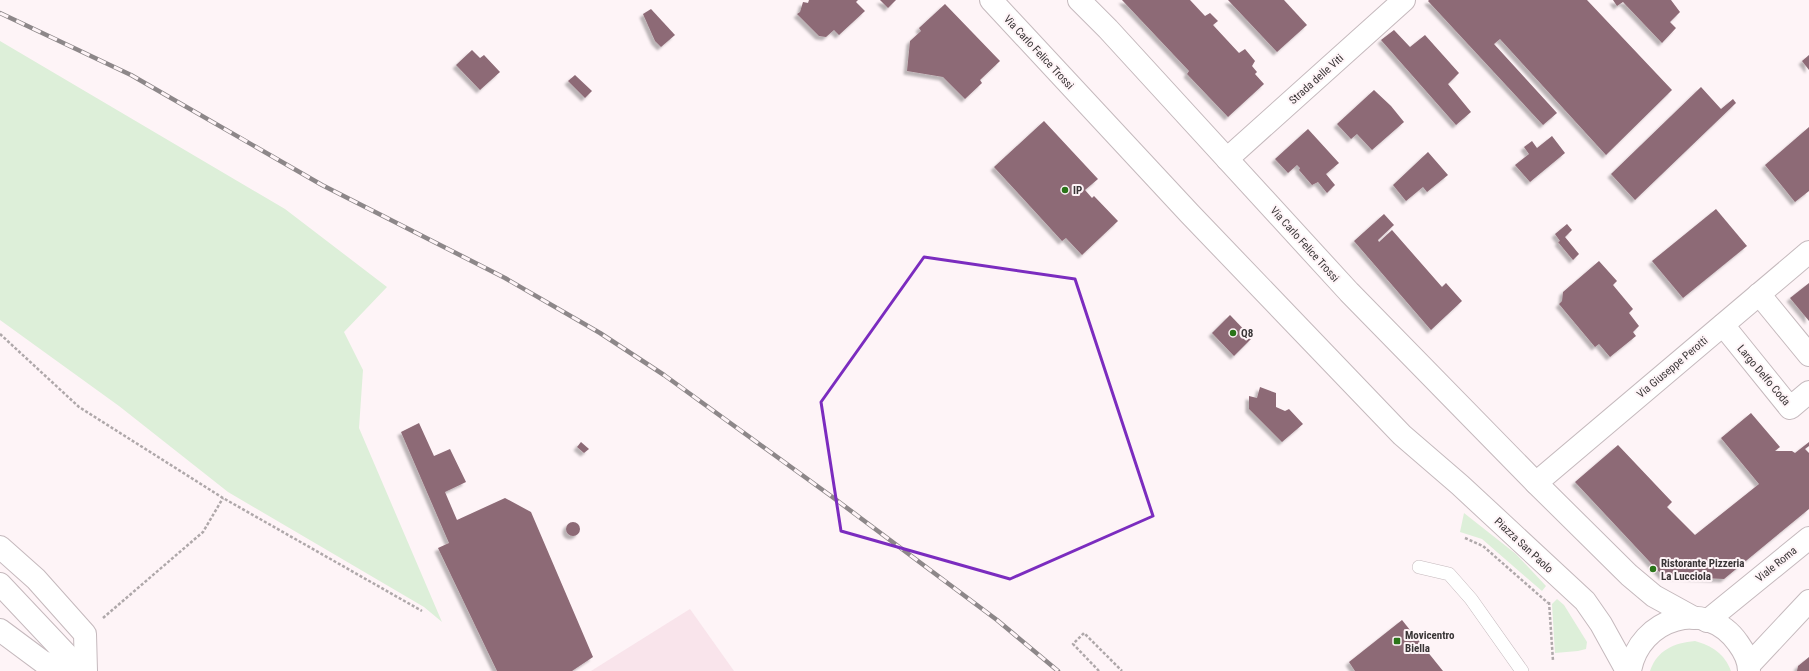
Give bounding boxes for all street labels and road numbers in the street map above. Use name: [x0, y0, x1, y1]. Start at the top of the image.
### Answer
street label: Via Carlo Felice Trossi: [1001, 13, 1076, 92]
street label: Strada delle Viti: [1287, 52, 1346, 107]
street label: Via Carlo Felice Trossi: [1268, 204, 1342, 285]
street label: Via Giuseppe Perotti: [1634, 334, 1710, 401]
street label: Largo Delfo Coda: [1734, 342, 1793, 408]
street label: Piazza San Paolo: [1492, 515, 1556, 576]
street label: Viale Roma: [1753, 544, 1799, 585]

